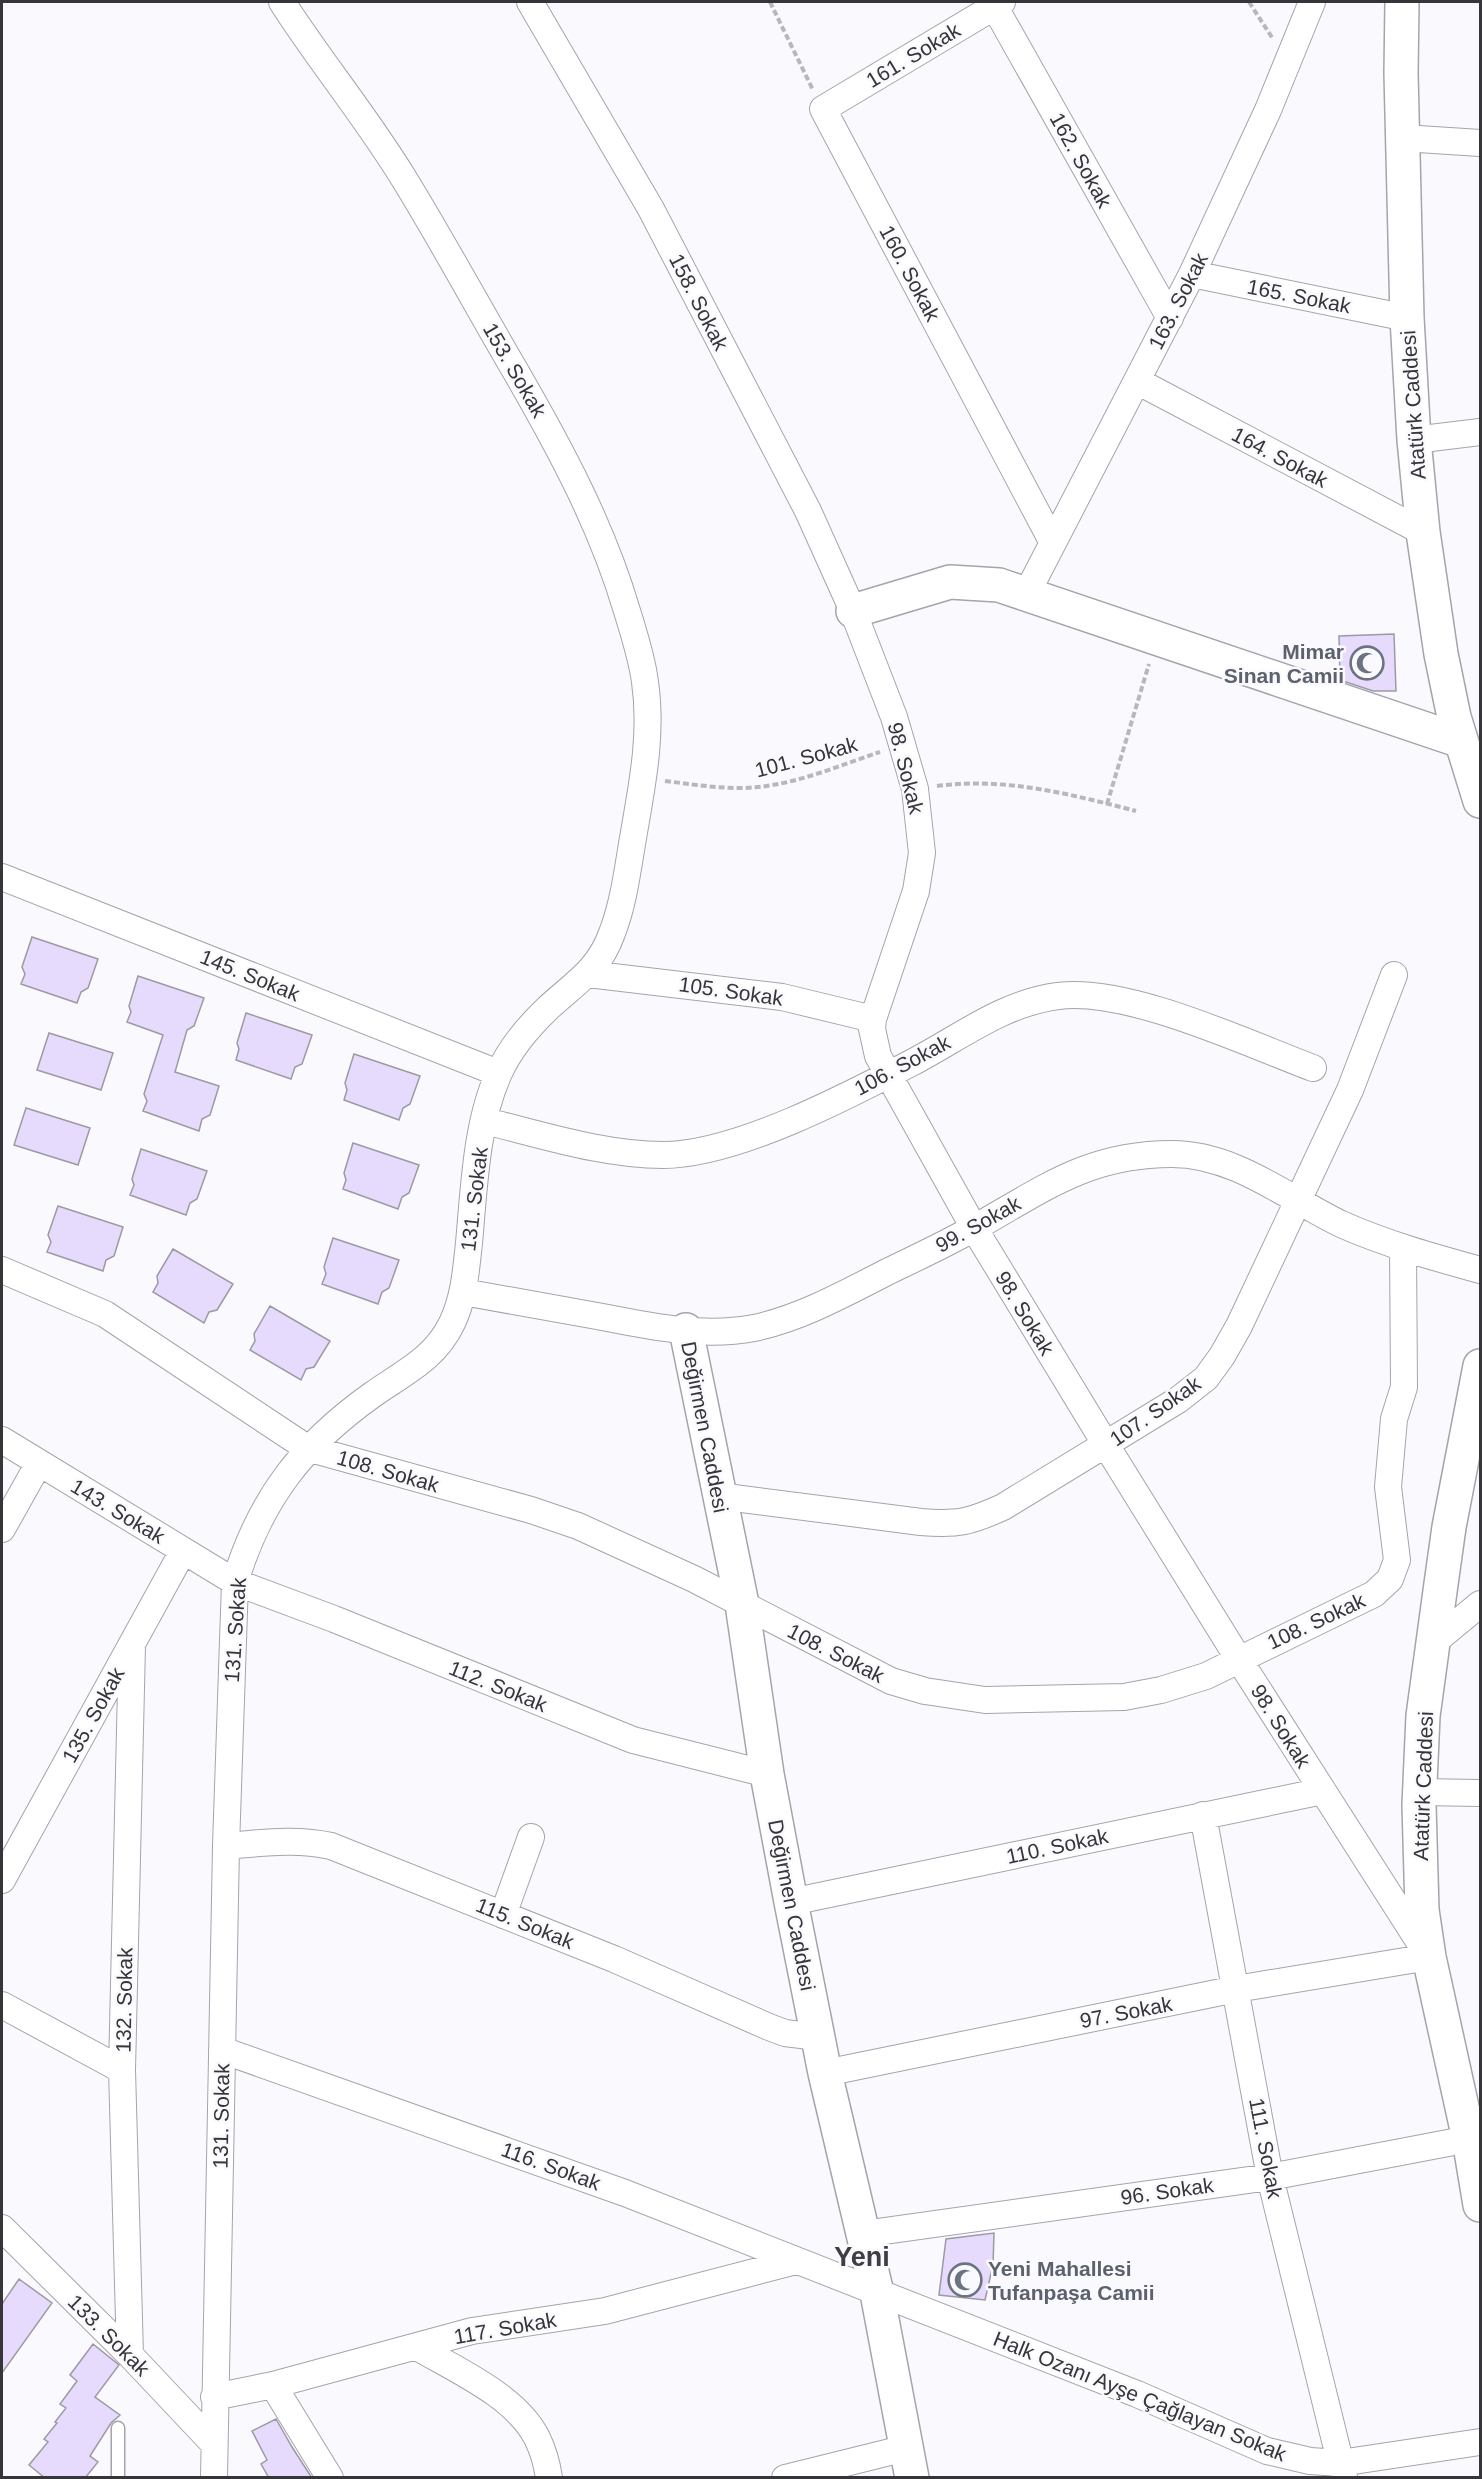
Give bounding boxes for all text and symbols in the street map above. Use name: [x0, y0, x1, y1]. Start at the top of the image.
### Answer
street label: 161. Sokak: [862, 18, 964, 92]
street label: 162. Sokak: [1045, 108, 1117, 212]
street label: 160. Sokak: [875, 221, 945, 325]
street label: 163. Sokak: [1144, 249, 1212, 353]
street label: 158. Sokak: [665, 250, 733, 354]
street label: 165. Sokak: [1245, 275, 1353, 317]
street label: 153. Sokak: [479, 319, 551, 422]
street label: Atatürk Caddesi: [1396, 330, 1430, 480]
street label: 164. Sokak: [1228, 422, 1332, 492]
place label: Mimar Sinan Camii: [1224, 640, 1344, 687]
mosque icon: Mimar Sinan Camii: [1349, 645, 1385, 681]
street label: 98. Sokak: [884, 720, 929, 817]
street label: 101. Sokak: [752, 732, 860, 782]
street label: 145. Sokak: [197, 945, 303, 1006]
street label: 105. Sokak: [677, 972, 785, 1010]
street label: 106. Sokak: [850, 1030, 954, 1100]
street label: 131. Sokak: [456, 1145, 492, 1253]
street label: 99. Sokak: [932, 1191, 1025, 1257]
street label: 98. Sokak: [991, 1267, 1059, 1359]
street label: Değirmen Caddesi: [677, 1339, 733, 1515]
street label: 107. Sokak: [1105, 1371, 1205, 1451]
street label: 108. Sokak: [334, 1445, 442, 1497]
street label: 143. Sokak: [67, 1474, 169, 1548]
street label: 131. Sokak: [220, 1576, 250, 1683]
street label: 108. Sokak: [1264, 1588, 1369, 1654]
street label: 108. Sokak: [784, 1619, 888, 1687]
street label: 112. Sokak: [446, 1656, 551, 1716]
street label: 135. Sokak: [57, 1663, 129, 1767]
street label: 98. Sokak: [1246, 1680, 1316, 1772]
street label: Atatürk Caddesi: [1409, 1711, 1437, 1861]
street label: Değirmen Caddesi: [764, 1817, 820, 1993]
street label: 110. Sokak: [1004, 1824, 1111, 1868]
street label: 115. Sokak: [473, 1893, 578, 1953]
street label: 132. Sokak: [112, 1947, 136, 2053]
street label: 97. Sokak: [1078, 1992, 1175, 2032]
street label: 131. Sokak: [209, 2063, 233, 2169]
street label: 111. Sokak: [1245, 2096, 1287, 2201]
street label: 116. Sokak: [498, 2137, 604, 2195]
street label: 96. Sokak: [1119, 2173, 1215, 2209]
district label: Yeni: [834, 2242, 890, 2272]
place label: Yeni Mahallesi Tufanpaşa Camii: [988, 2257, 1154, 2304]
mosque icon: Yeni Mahallesi Tufanpaşa Camii: [947, 2262, 983, 2298]
street label: 133. Sokak: [64, 2290, 155, 2381]
street label: 117. Sokak: [452, 2308, 558, 2348]
street label: Halk Ozanı Ayşe Çağlayan Sokak: [990, 2327, 1290, 2466]

